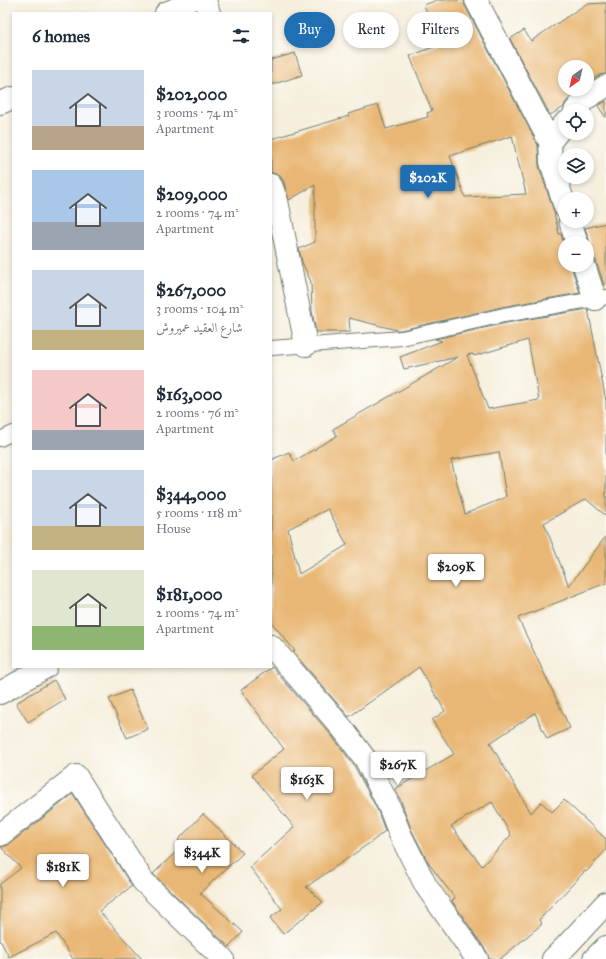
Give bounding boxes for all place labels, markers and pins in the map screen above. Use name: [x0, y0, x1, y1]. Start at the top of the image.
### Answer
pin: $202K: [400, 165, 456, 199]
pin: $209K: [428, 554, 484, 588]
pin: $267K: [370, 752, 426, 786]
pin: $163K: [279, 767, 335, 801]
pin: $344K: [174, 840, 230, 874]
pin: $181K: [35, 854, 91, 888]

